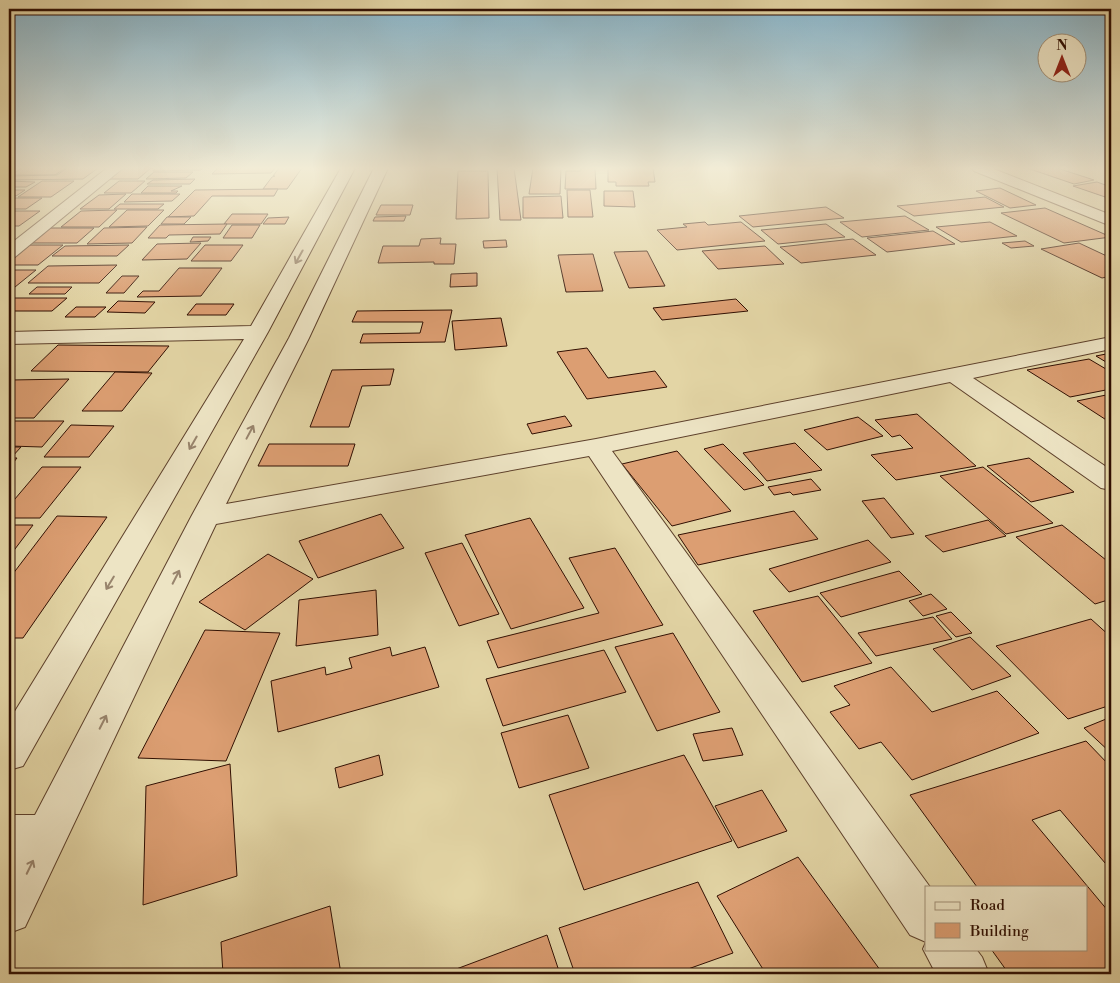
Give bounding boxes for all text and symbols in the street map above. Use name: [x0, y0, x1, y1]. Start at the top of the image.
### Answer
north arrow: [1038, 32, 1088, 82]
text: N: [1056, 37, 1068, 55]
one-way arrow: [294, 249, 304, 263]
one-way arrow: [246, 425, 255, 440]
one-way arrow: [187, 436, 197, 450]
one-way arrow: [171, 569, 181, 584]
one-way arrow: [105, 576, 115, 590]
one-way arrow: [99, 715, 108, 730]
one-way arrow: [26, 860, 36, 875]
legend: [925, 886, 1088, 950]
text: Road: [970, 896, 1005, 915]
text: Building: [969, 922, 1029, 941]

